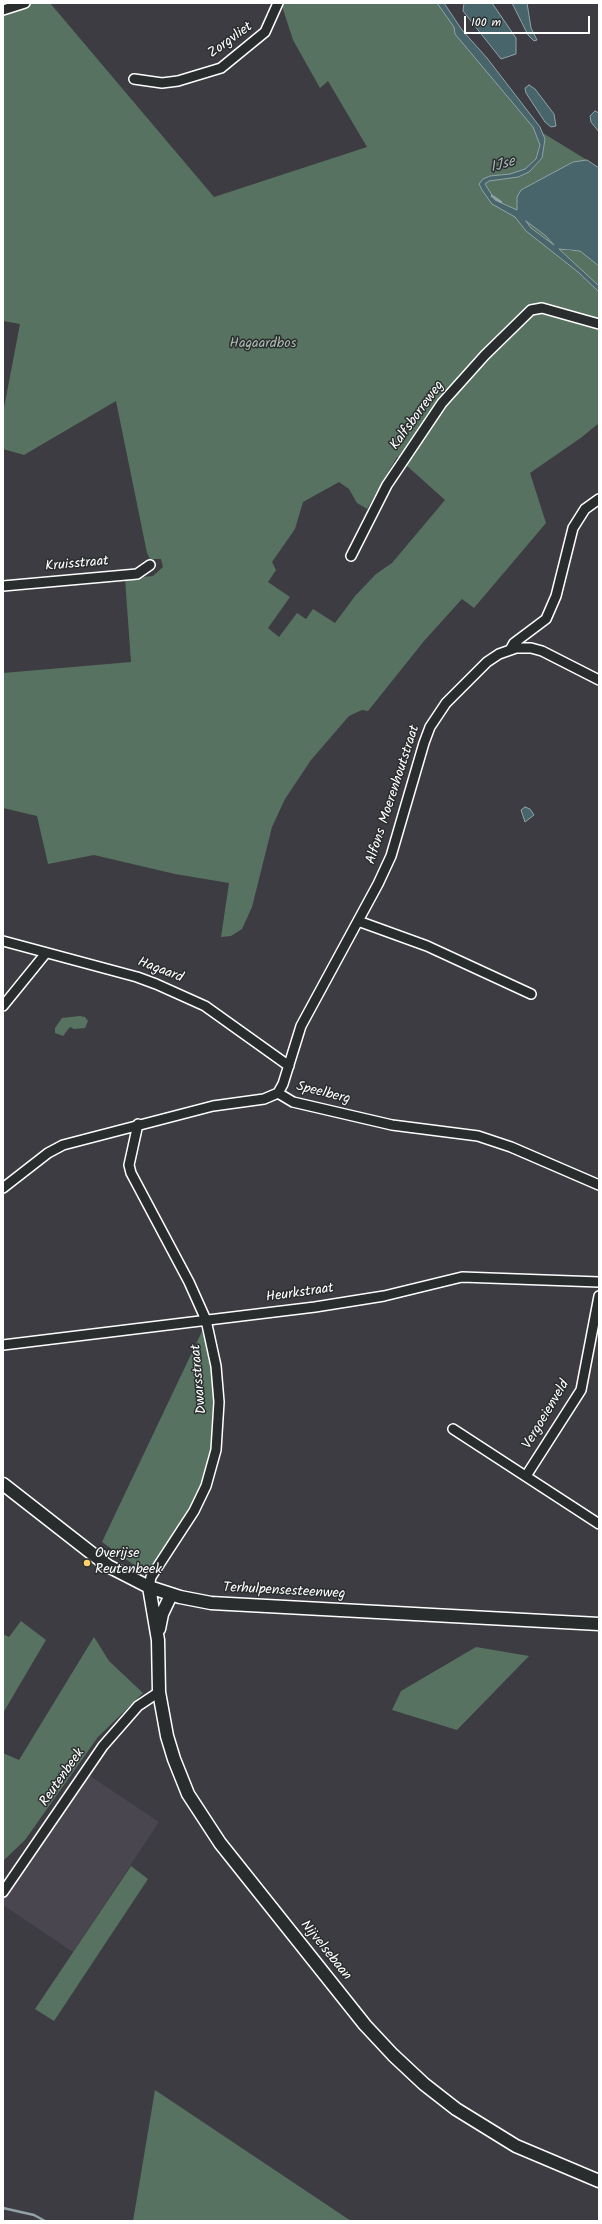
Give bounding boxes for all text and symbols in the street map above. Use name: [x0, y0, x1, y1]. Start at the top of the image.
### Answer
scale bar: [466, 8, 592, 34]
text: 100 m: [471, 13, 501, 32]
street label: Zorgvliet: [206, 19, 256, 63]
water label: IJse: [489, 154, 517, 178]
park label: Hagaardbos: [229, 337, 297, 353]
street label: Kalfsborreweg: [387, 378, 449, 454]
street label: Kruisstraat: [45, 554, 109, 576]
street label: Alfons Moerenhoutstraat: [364, 723, 424, 867]
street label: Hagaard: [135, 955, 185, 987]
street label: Speelberg: [294, 1079, 352, 1109]
street label: Heurkstraat: [265, 1281, 335, 1307]
street label: Dwarsstraat: [189, 1343, 211, 1415]
street label: Vergoeienveld: [520, 1378, 574, 1452]
place label: Overijse Reutenbeek: [95, 1547, 162, 1580]
marker: Overijse Reutenbeek: [82, 1558, 92, 1568]
street label: Terhulpensesteenweg: [222, 1580, 346, 1604]
street label: Reutenbeek: [37, 1746, 89, 1810]
street label: Nijvelsebaan: [296, 1918, 354, 1984]

